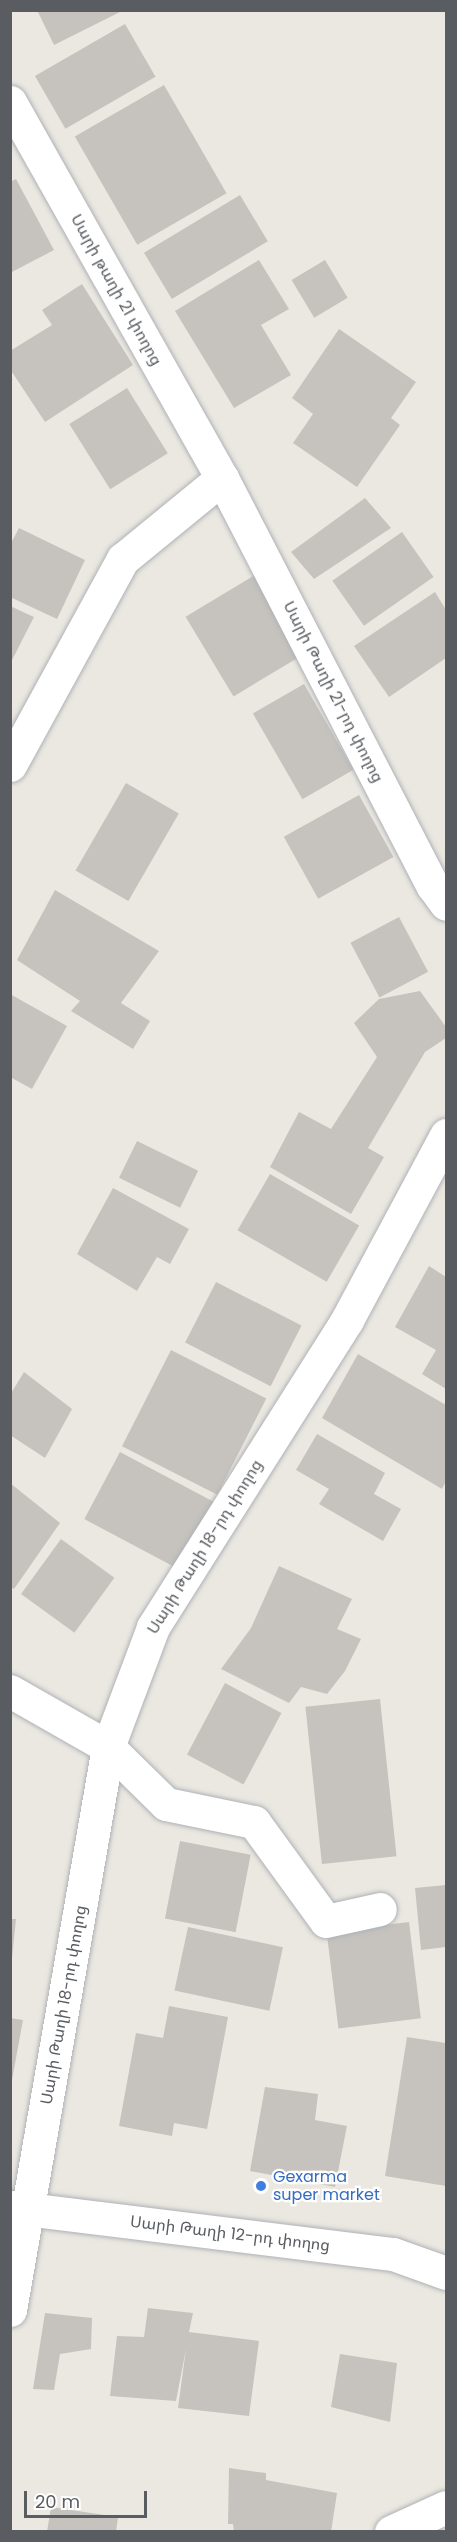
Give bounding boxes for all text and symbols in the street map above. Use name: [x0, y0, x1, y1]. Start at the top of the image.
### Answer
street label: Սարի թաղի 21 փողոց: [66, 211, 166, 369]
street label: Սարի Թաղի 21-րդ փողոց: [279, 598, 387, 786]
street label: Սարի Թաղի 18-րդ փողոց: [143, 1456, 267, 1638]
street label: Սարի Թաղի 18-րդ փողոց: [37, 1904, 91, 2106]
place label: Gexarma super market: [273, 2167, 380, 2205]
marker: Gexarma super market: [254, 2179, 268, 2193]
street label: Սարի Թաղի 12-րդ փողոց: [129, 2212, 331, 2256]
scale bar: [27, 2479, 150, 2517]
text: 20 m: [35, 2489, 80, 2514]

